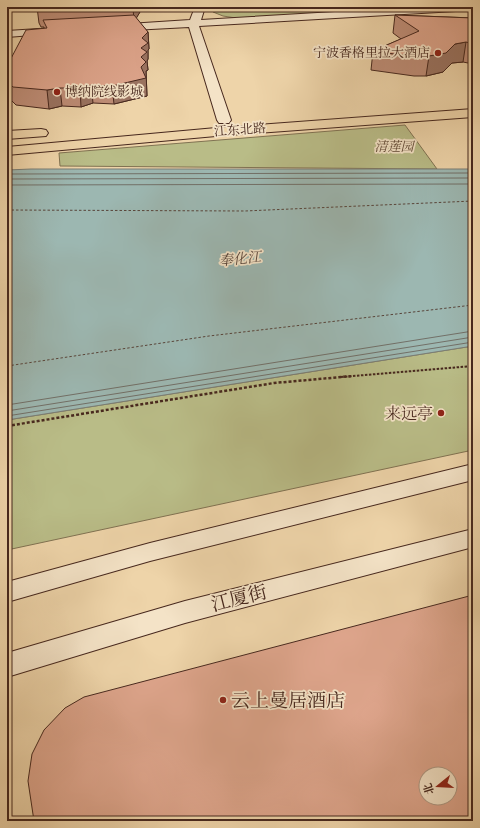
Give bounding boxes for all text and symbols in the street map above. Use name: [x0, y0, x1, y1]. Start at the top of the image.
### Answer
place label: 宁波香格里拉大酒店: [313, 45, 430, 61]
marker: 宁波香格里拉大酒店: [433, 48, 443, 58]
place label: 博纳院线影城: [65, 84, 143, 100]
marker: 博纳院线影城: [52, 87, 62, 97]
street label: 江东北路: [213, 120, 267, 140]
park label: 清莲园: [374, 139, 415, 155]
water label: 奉化江: [218, 248, 264, 270]
place label: 来远亭: [385, 404, 433, 423]
marker: 来远亭: [436, 408, 446, 418]
street label: 江厦街: [209, 580, 269, 616]
place label: 云上曼居酒店: [231, 689, 345, 712]
marker: 云上曼居酒店: [218, 695, 228, 705]
north arrow: [418, 766, 458, 806]
text: 北: [421, 782, 437, 796]

